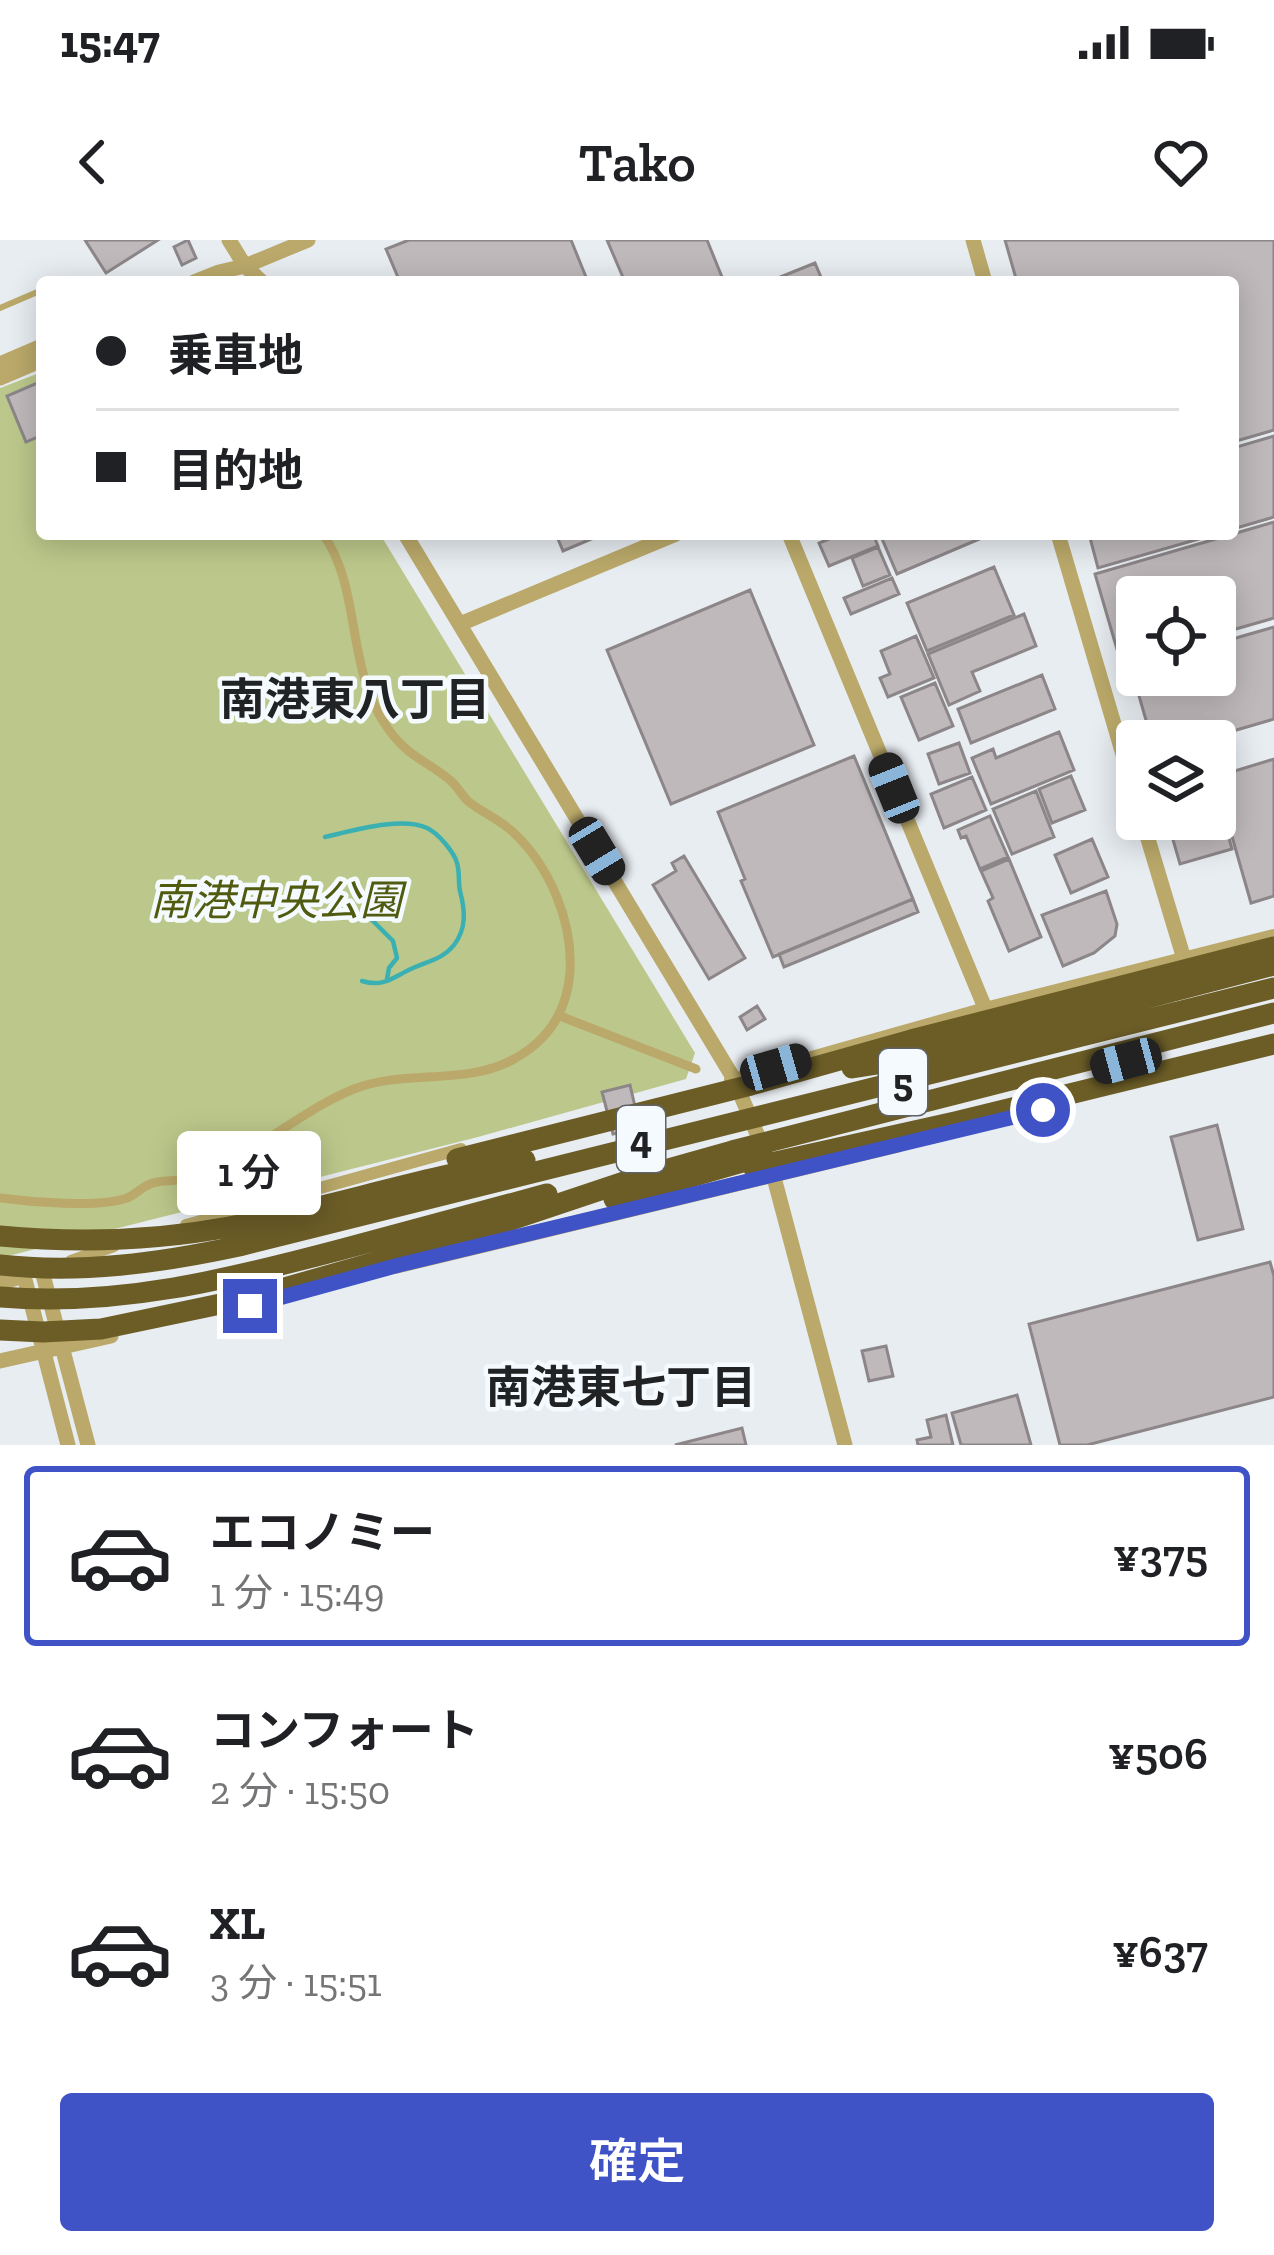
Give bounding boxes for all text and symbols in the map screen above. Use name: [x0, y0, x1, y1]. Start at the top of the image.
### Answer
text: 15:47: [60, 15, 160, 69]
icon: back: [60, 129, 126, 195]
icon: heart: [1148, 129, 1214, 195]
text: Tako: [578, 130, 696, 195]
text: 乗車地: [168, 329, 303, 383]
text: 目的地: [168, 444, 303, 498]
map controls: [1116, 576, 1236, 840]
button: locate: [1116, 576, 1236, 696]
district label: 南港東八丁目: [220, 673, 490, 727]
button: layers: [1116, 720, 1236, 840]
car: [864, 748, 924, 828]
car: [563, 811, 631, 891]
park label: 南港中央公園: [150, 875, 407, 926]
car: [1087, 1034, 1165, 1088]
car: [736, 1040, 816, 1094]
road number: 5: [879, 1049, 927, 1115]
route start: [1016, 1083, 1070, 1137]
road number: 4: [617, 1106, 665, 1172]
callout: 1 分: [178, 1132, 322, 1216]
text: 1 分: [218, 1149, 280, 1196]
route end: [223, 1279, 277, 1333]
district label: 南港東七丁目: [486, 1361, 756, 1415]
icon: car: [66, 1502, 174, 1610]
text: エコノミー: [210, 1506, 435, 1560]
text: ¥375: [1113, 1529, 1208, 1583]
text: 1 分 · 15:49: [210, 1569, 385, 1616]
icon: car: [66, 1700, 174, 1808]
text: コンフォート: [210, 1704, 479, 1758]
text: ¥506: [1108, 1727, 1208, 1781]
text: 2 分 · 15:50: [210, 1767, 390, 1814]
text: XL: [210, 1897, 265, 1951]
icon: car: [66, 1898, 174, 2006]
text: ¥637: [1112, 1925, 1208, 1979]
text: 3 分 · 15:51: [210, 1959, 382, 2006]
button: 確定: [60, 2093, 1214, 2231]

